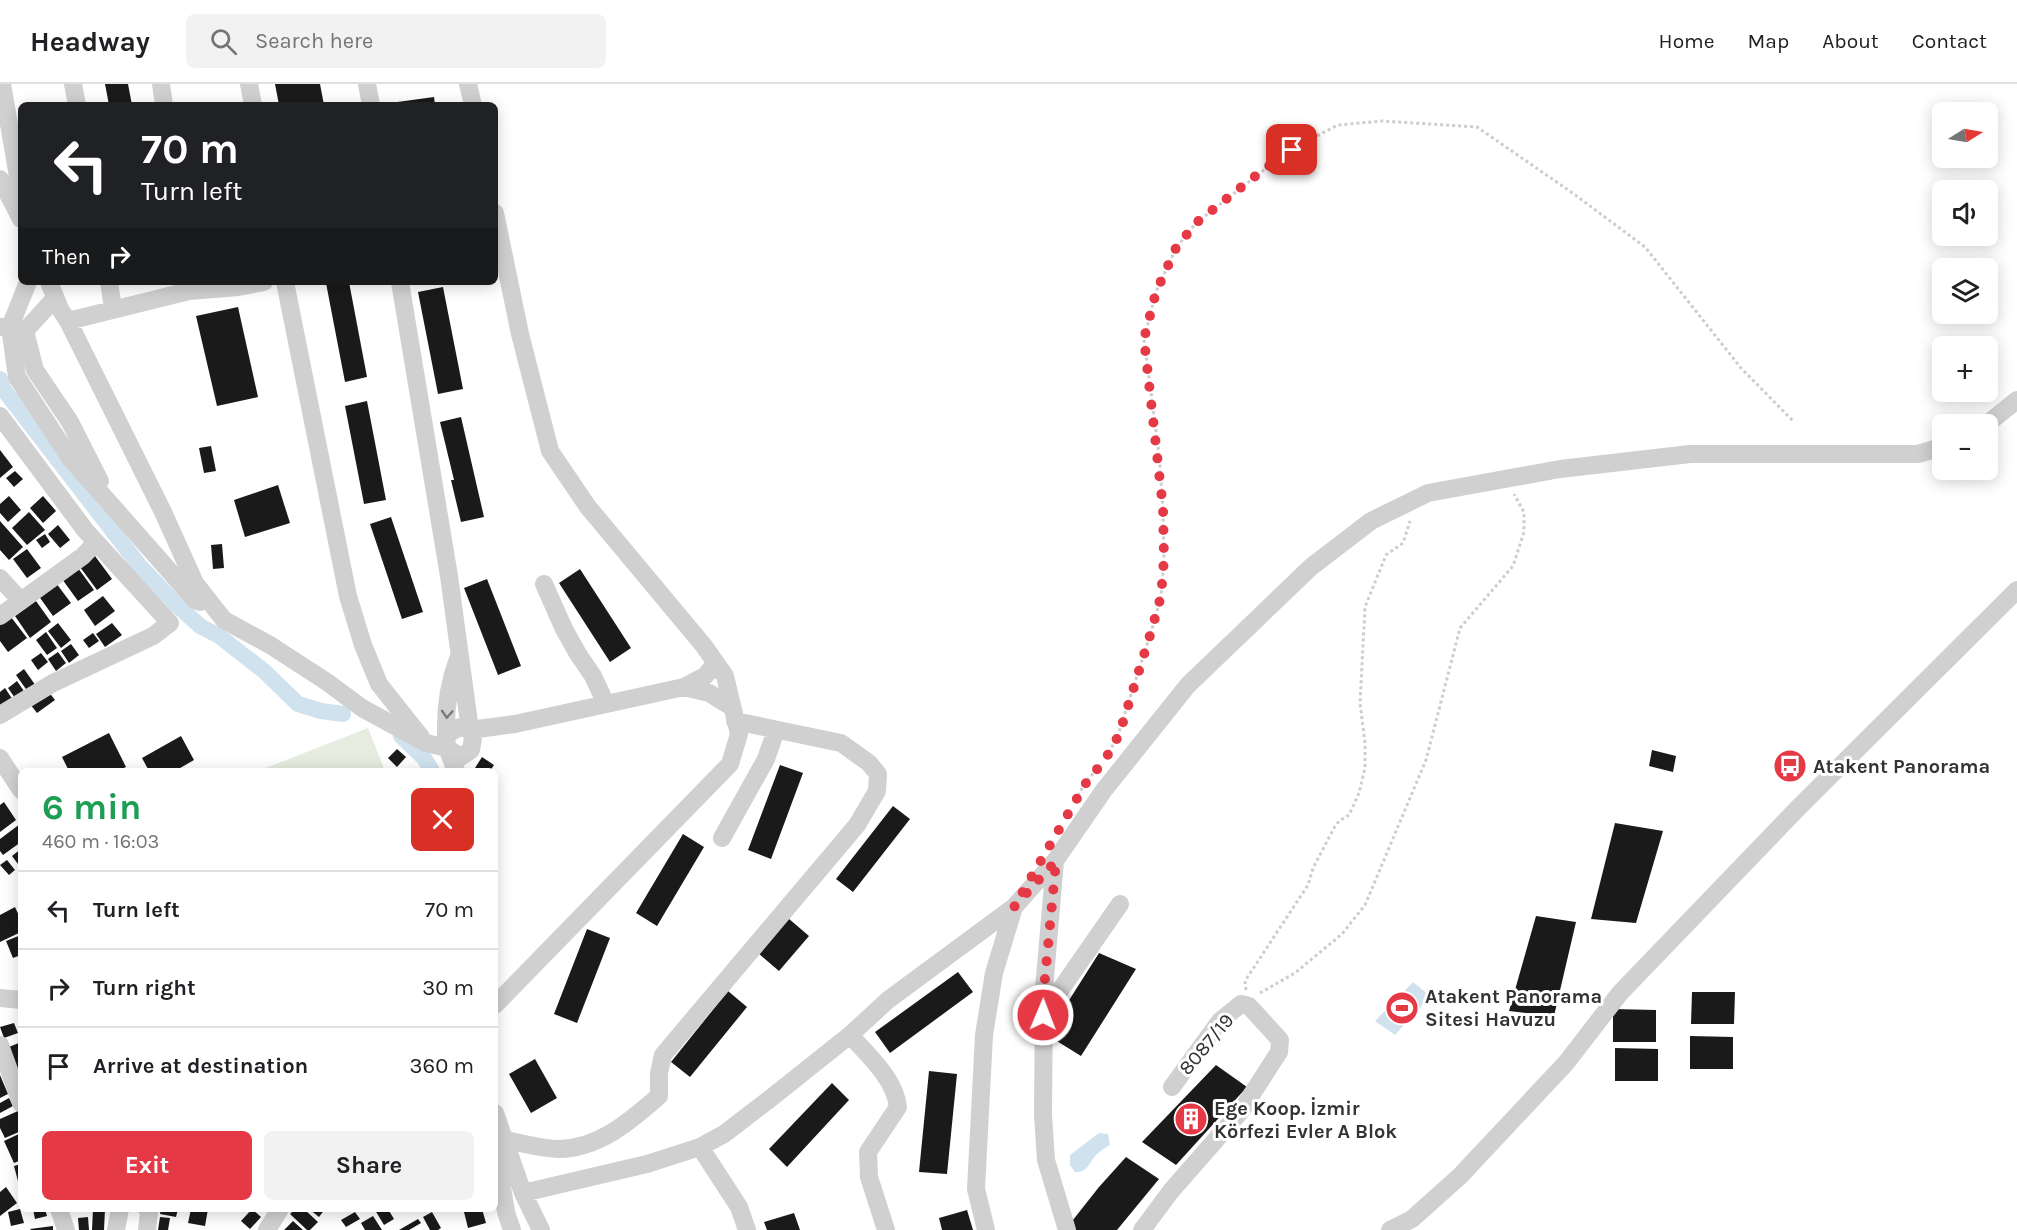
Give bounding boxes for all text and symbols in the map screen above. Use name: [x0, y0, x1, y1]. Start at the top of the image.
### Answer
search box: [186, 14, 606, 68]
text: Headway: [30, 25, 150, 58]
icon: search: [207, 25, 240, 58]
text: Search here: [255, 28, 373, 54]
text: Home: [1659, 29, 1715, 53]
text: Map: [1748, 29, 1789, 53]
text: About: [1822, 29, 1879, 53]
text: Contact: [1912, 29, 1987, 53]
north arrow: [1932, 102, 1998, 168]
map controls: [1932, 102, 1998, 480]
text: 70 m: [141, 124, 239, 174]
pin: [1266, 124, 1317, 175]
icon: left: [42, 126, 120, 204]
icon: arrive: [1275, 133, 1308, 166]
text: Turn left: [141, 175, 242, 207]
button: sound: [1932, 180, 1998, 246]
icon: right: [103, 240, 136, 273]
text: Then: [42, 244, 91, 270]
button: layers: [1932, 258, 1998, 324]
button: +: [1932, 336, 1998, 402]
button: −: [1932, 414, 1998, 480]
one-way arrow: [440, 709, 453, 718]
bus stop icon: Atakent Panorama: [1772, 748, 1808, 784]
place label: Atakent Panorama: [1813, 755, 1990, 778]
text: 6 min: [42, 786, 141, 828]
button: close: [411, 788, 474, 851]
text: 460 m · 16:03: [42, 830, 159, 853]
icon: left: [42, 894, 75, 927]
text: Turn left: [93, 897, 180, 923]
text: 70 m: [425, 897, 474, 923]
icon: right: [42, 972, 75, 1005]
text: Turn right: [93, 975, 196, 1001]
text: 30 m: [422, 975, 474, 1001]
position arrow: [1011, 983, 1075, 1047]
place label: Atakent Panorama Sitesi Havuzu: [1425, 985, 1602, 1031]
sports icon: Atakent Panorama Sitesi Havuzu: [1384, 990, 1420, 1026]
street label: 8087/19: [1174, 1009, 1239, 1080]
icon: arrive: [42, 1050, 75, 1083]
text: Arrive at destination: [93, 1053, 308, 1079]
text: 360 m: [410, 1053, 474, 1079]
place label: Ege Koop. İzmir Körfezi Evler A Blok: [1214, 1097, 1397, 1143]
building icon: Ege Koop. İzmir Körfezi Evler A Blok: [1173, 1101, 1209, 1137]
button: Exit: [42, 1131, 252, 1200]
button: Share: [264, 1131, 474, 1200]

